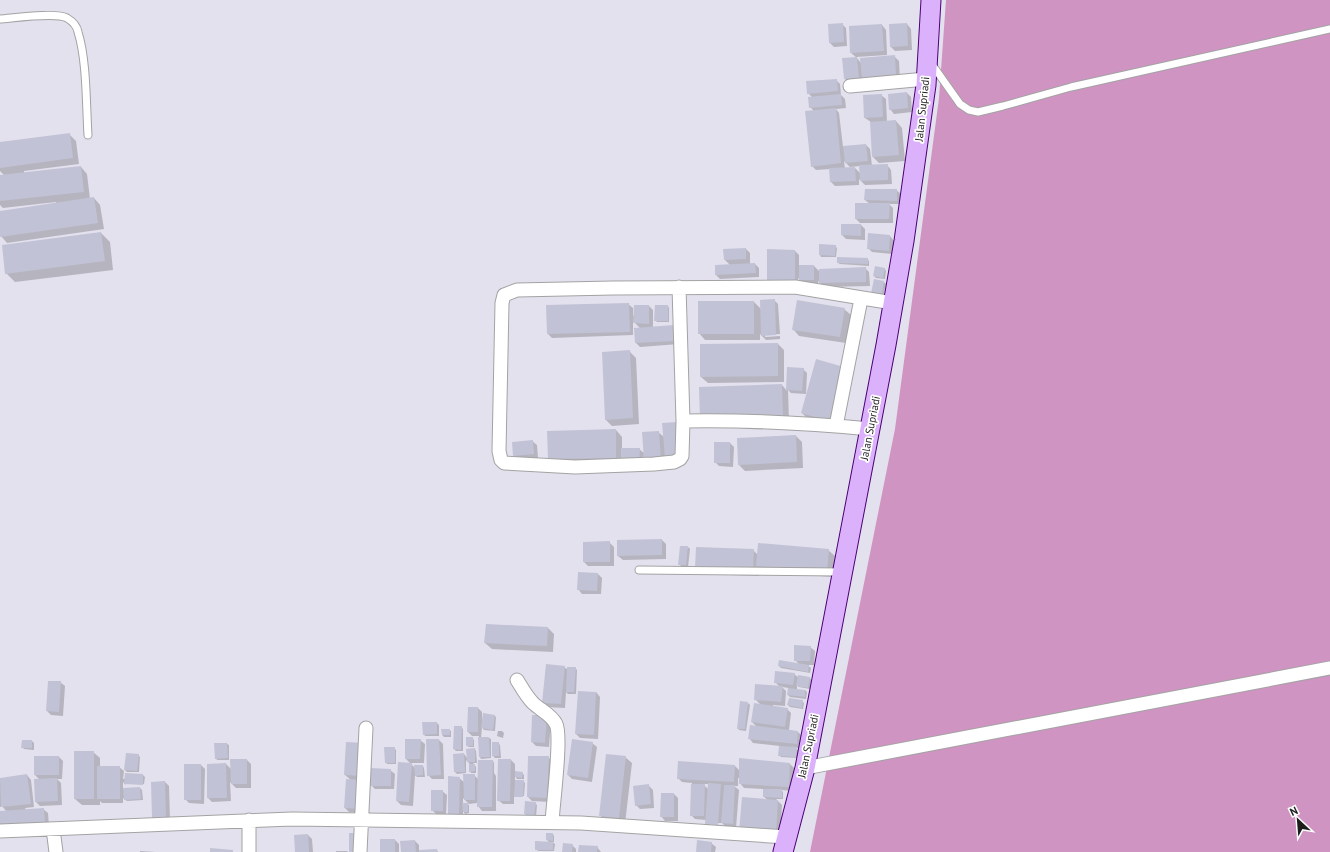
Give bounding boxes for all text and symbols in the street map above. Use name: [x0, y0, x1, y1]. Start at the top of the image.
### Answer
street label: Jalan Supriadi: [912, 76, 932, 143]
street label: Jalan Supriadi: [857, 395, 883, 462]
street label: Jalan Supriadi: [794, 713, 822, 780]
north arrow: [1278, 800, 1318, 840]
text: N: [1287, 803, 1300, 819]

